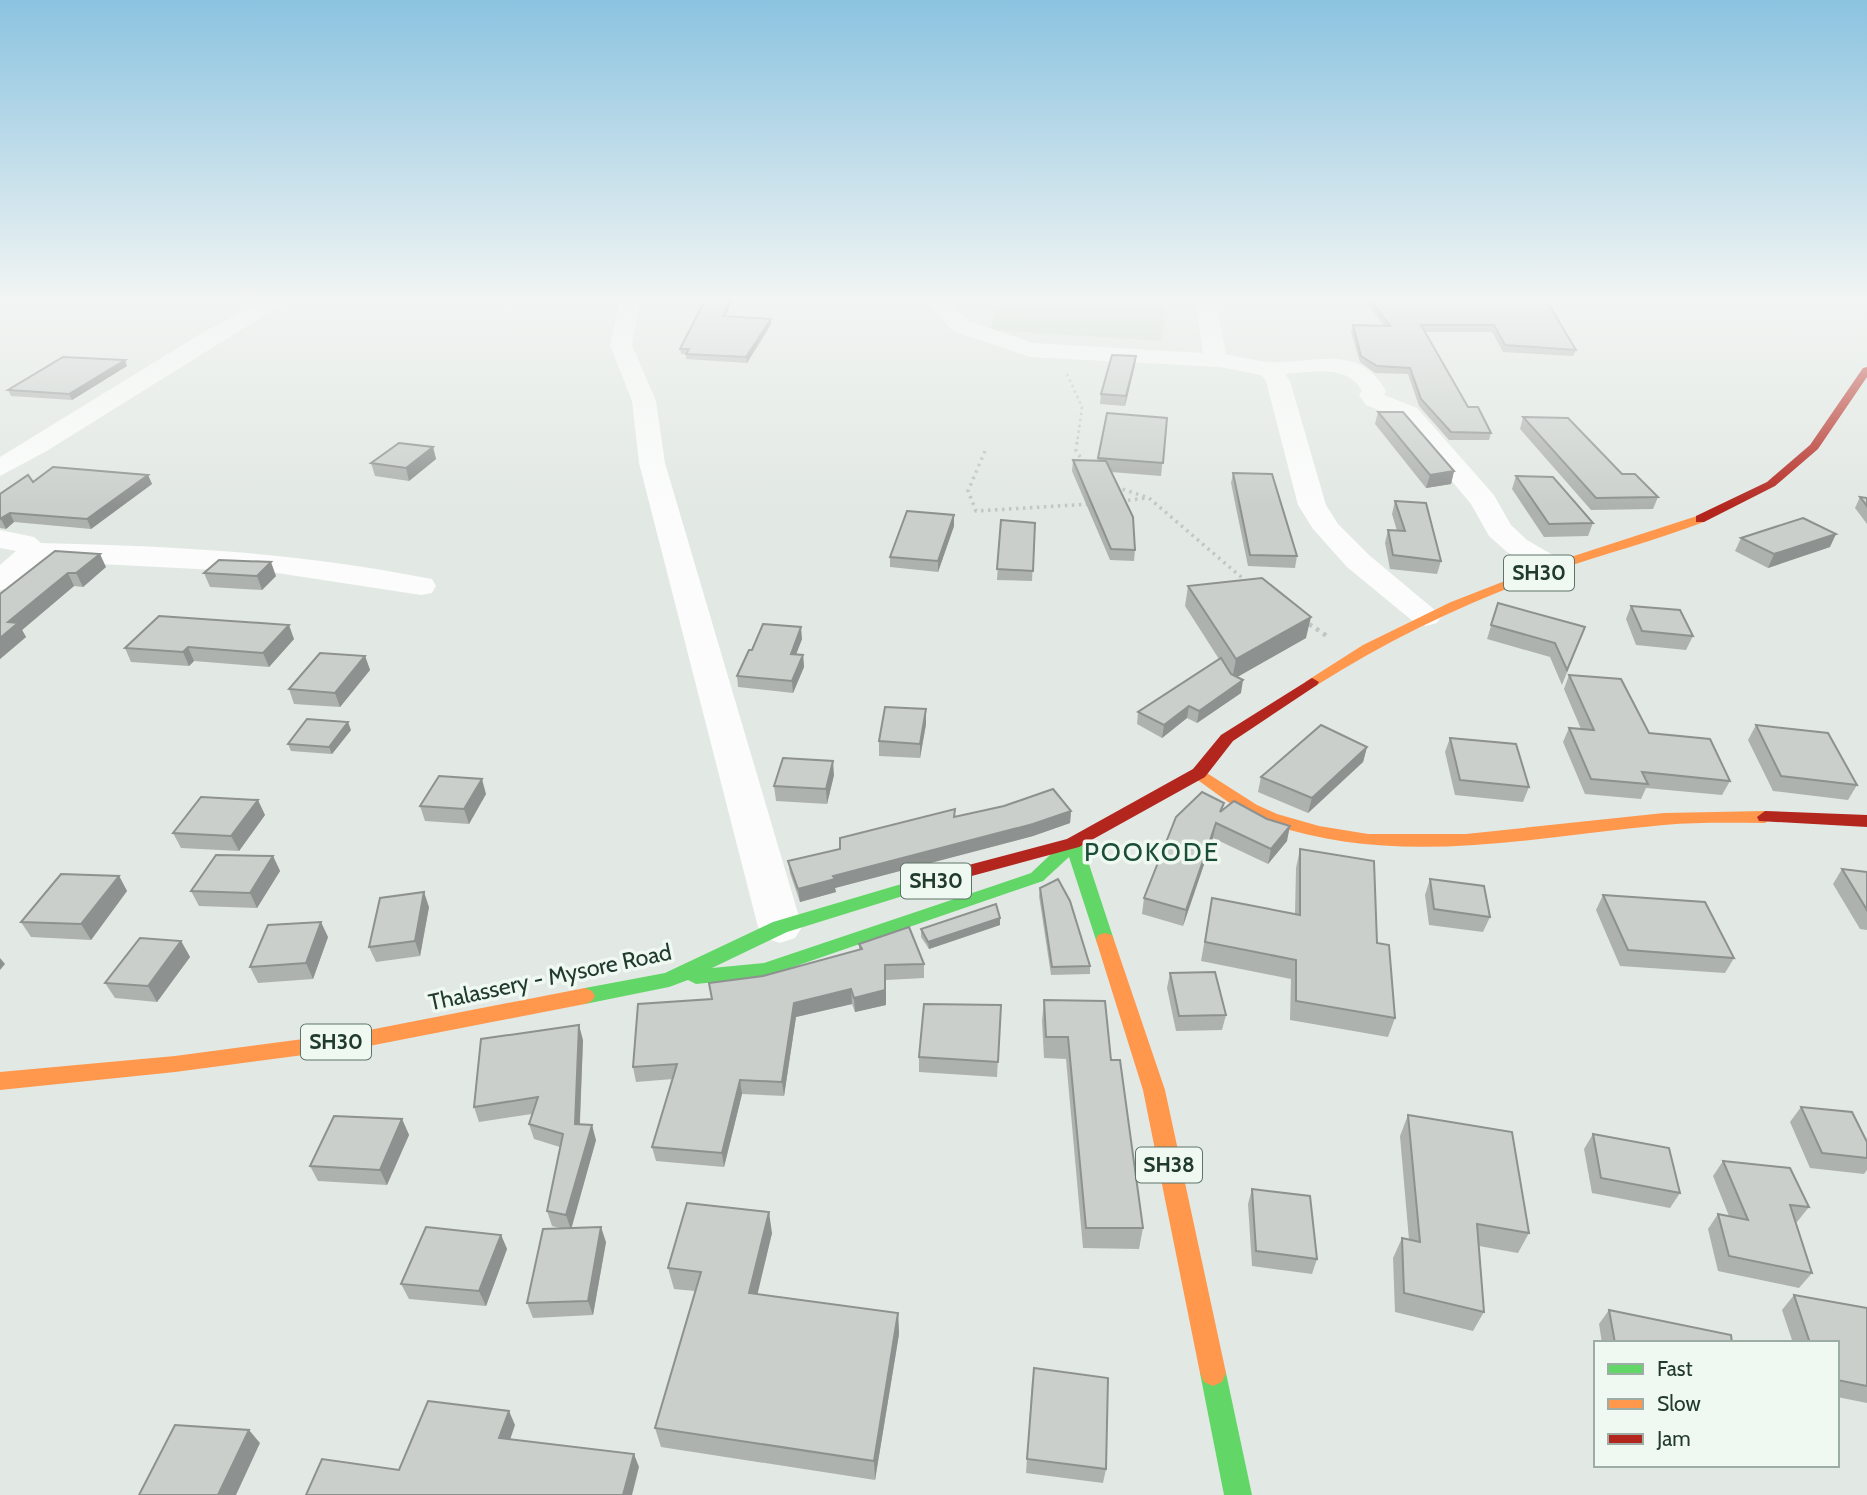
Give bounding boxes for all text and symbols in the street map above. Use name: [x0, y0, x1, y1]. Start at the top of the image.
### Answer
road number: SH30: [1504, 556, 1574, 590]
district label: POOKODE: [1084, 836, 1220, 868]
road number: SH30: [901, 864, 971, 898]
street label: Thalassery - Mysore Road: [426, 938, 674, 1016]
road number: SH30: [301, 1024, 371, 1060]
road number: SH38: [1136, 1148, 1202, 1182]
legend: [1594, 1341, 1839, 1467]
text: Fast: [1657, 1356, 1693, 1381]
text: Slow: [1657, 1391, 1701, 1416]
text: Jam: [1656, 1426, 1691, 1451]

